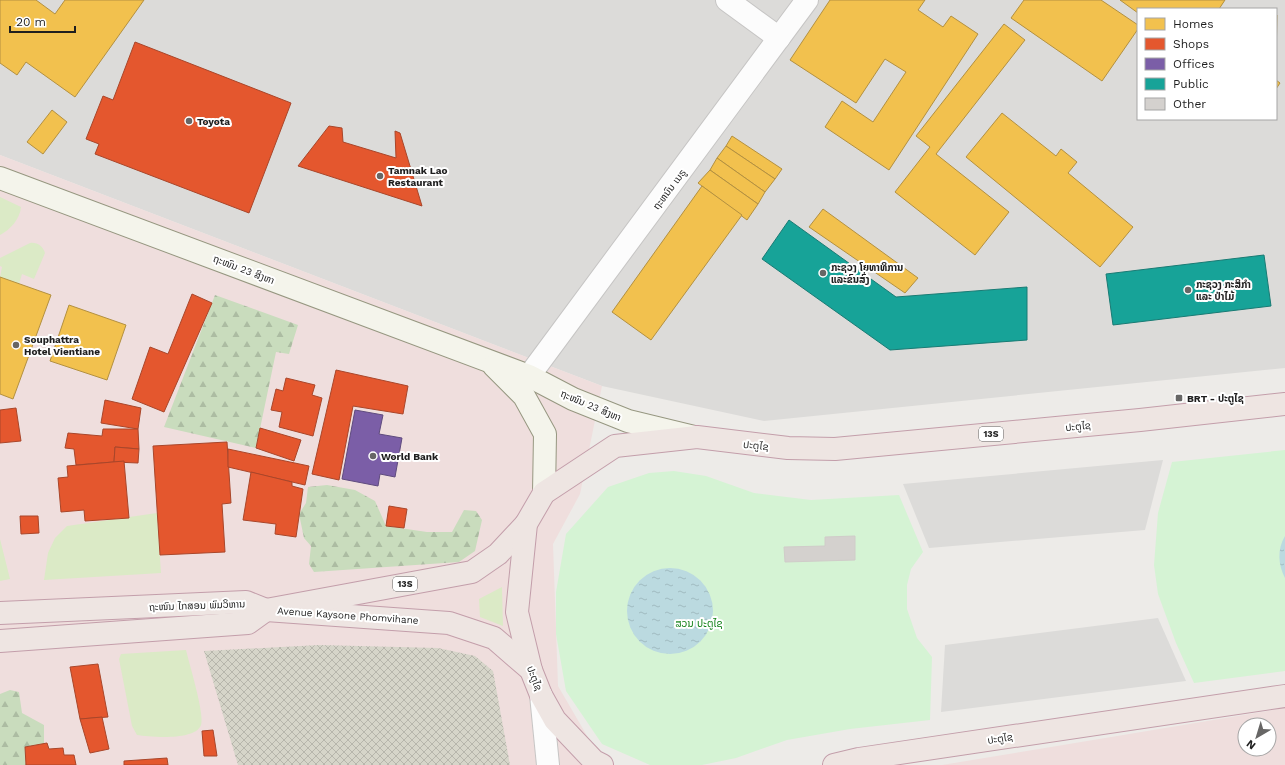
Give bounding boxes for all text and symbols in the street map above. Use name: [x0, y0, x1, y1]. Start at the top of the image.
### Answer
scale bar: [10, 8, 75, 34]
legend: [1137, 8, 1277, 120]
text: 20 m: [16, 15, 46, 29]
text: Homes: [1173, 17, 1214, 31]
text: Shops: [1173, 37, 1209, 51]
text: Offices: [1173, 57, 1215, 71]
text: Public: [1173, 77, 1209, 91]
text: Other: [1173, 97, 1206, 111]
marker: Toyota: [184, 116, 194, 126]
place label: Toyota: [197, 116, 230, 127]
place label: Tamnak Lao Restaurant: [388, 165, 448, 188]
street label: ຖະຫນົນ ເນຣູ: [651, 167, 689, 212]
marker: Tamnak Lao Restaurant: [375, 171, 385, 181]
street label: ຖະໜົນ 23 ສິງຫາ: [212, 253, 276, 286]
place label: ກະຊວງ ໂຍທາທິການ ແລະຂົນສົ່ງ: [831, 262, 903, 285]
marker: ກະຊວງ ໂຍທາທິການ ແລະຂົນສົ່ງ: [818, 268, 828, 278]
place label: ກະຊວງ ກະສິກຳ ແລະ ປ່າໄມ້: [1196, 279, 1251, 302]
marker: ກະຊວງ ກະສິກຳ ແລະ ປ່າໄມ້: [1183, 285, 1193, 295]
place label: Souphattra Hotel Vientiane: [24, 334, 100, 357]
marker: Souphattra Hotel Vientiane: [11, 340, 21, 350]
street label: ຖະໜົນ 23 ສິງຫາ: [559, 388, 623, 423]
marker: BRT - ປະຕູໄຊ: [1174, 393, 1184, 403]
place label: BRT - ປະຕູໄຊ: [1187, 393, 1244, 405]
street label: ປະຕູໄຊ: [1065, 420, 1092, 434]
road number: 13S: [979, 427, 1003, 441]
street label: ປະຕູໄຊ: [742, 439, 769, 453]
marker: World Bank: [368, 451, 378, 461]
place label: World Bank: [381, 451, 439, 462]
road number: 13S: [393, 577, 417, 591]
street label: ຖະໜົນ ໄກສອນ ພົມວິຫານ: [149, 598, 245, 613]
street label: Avenue Kaysone Phomvihane: [277, 605, 419, 626]
park label: ສວນ ປະຕູໄຊ: [675, 618, 723, 630]
street label: ປະຕູໄຊ: [524, 664, 544, 693]
north arrow: [1237, 717, 1277, 757]
street label: ປະຕູໄຊ: [987, 731, 1014, 747]
text: N: [1244, 737, 1258, 752]

